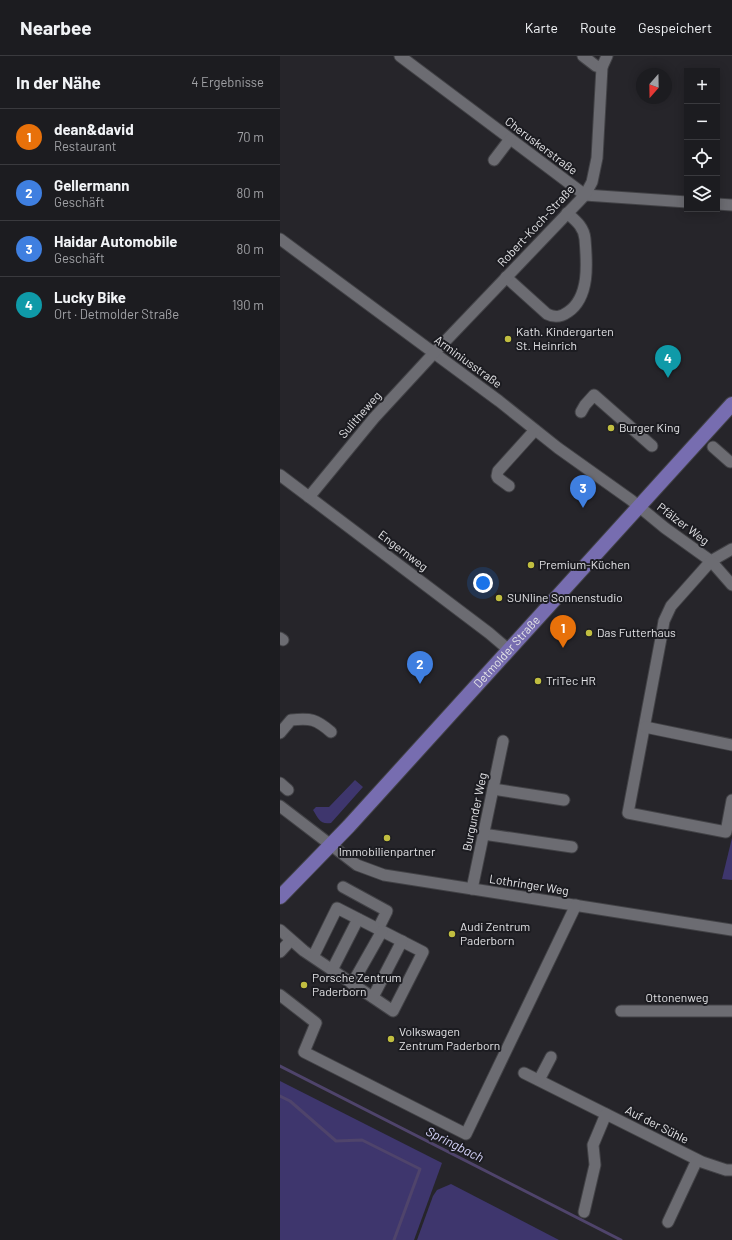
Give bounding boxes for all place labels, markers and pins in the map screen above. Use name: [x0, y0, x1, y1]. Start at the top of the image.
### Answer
place label: Kath. Kindergarten St. Heinrich: [516, 324, 614, 352]
marker: Kath. Kindergarten St. Heinrich: [503, 334, 513, 344]
pin: 4: [655, 345, 681, 378]
place label: Burger King: [619, 420, 680, 434]
marker: Burger King: [606, 423, 616, 433]
pin: 3: [570, 475, 596, 508]
place label: Premium-Küchen: [539, 557, 630, 571]
marker: Premium-Küchen: [526, 560, 536, 570]
place label: SUNline Sonnenstudio: [507, 590, 623, 604]
marker: SUNline Sonnenstudio: [494, 593, 504, 603]
pin: 1: [550, 615, 576, 648]
place label: Das Futterhaus: [597, 625, 676, 639]
marker: Das Futterhaus: [584, 628, 594, 638]
pin: 2: [407, 651, 433, 684]
place label: TriTec HR: [546, 673, 596, 687]
marker: TriTec HR: [533, 676, 543, 686]
marker: Immobilienpartner: [382, 833, 392, 843]
place label: Immobilienpartner: [339, 844, 436, 858]
place label: Audi Zentrum Paderborn: [460, 919, 530, 947]
marker: Audi Zentrum Paderborn: [447, 929, 457, 939]
place label: Porsche Zentrum Paderborn: [312, 970, 402, 998]
marker: Porsche Zentrum Paderborn: [299, 980, 309, 990]
place label: Volkswagen Zentrum Paderborn: [399, 1024, 500, 1052]
marker: Volkswagen Zentrum Paderborn: [386, 1034, 396, 1044]

